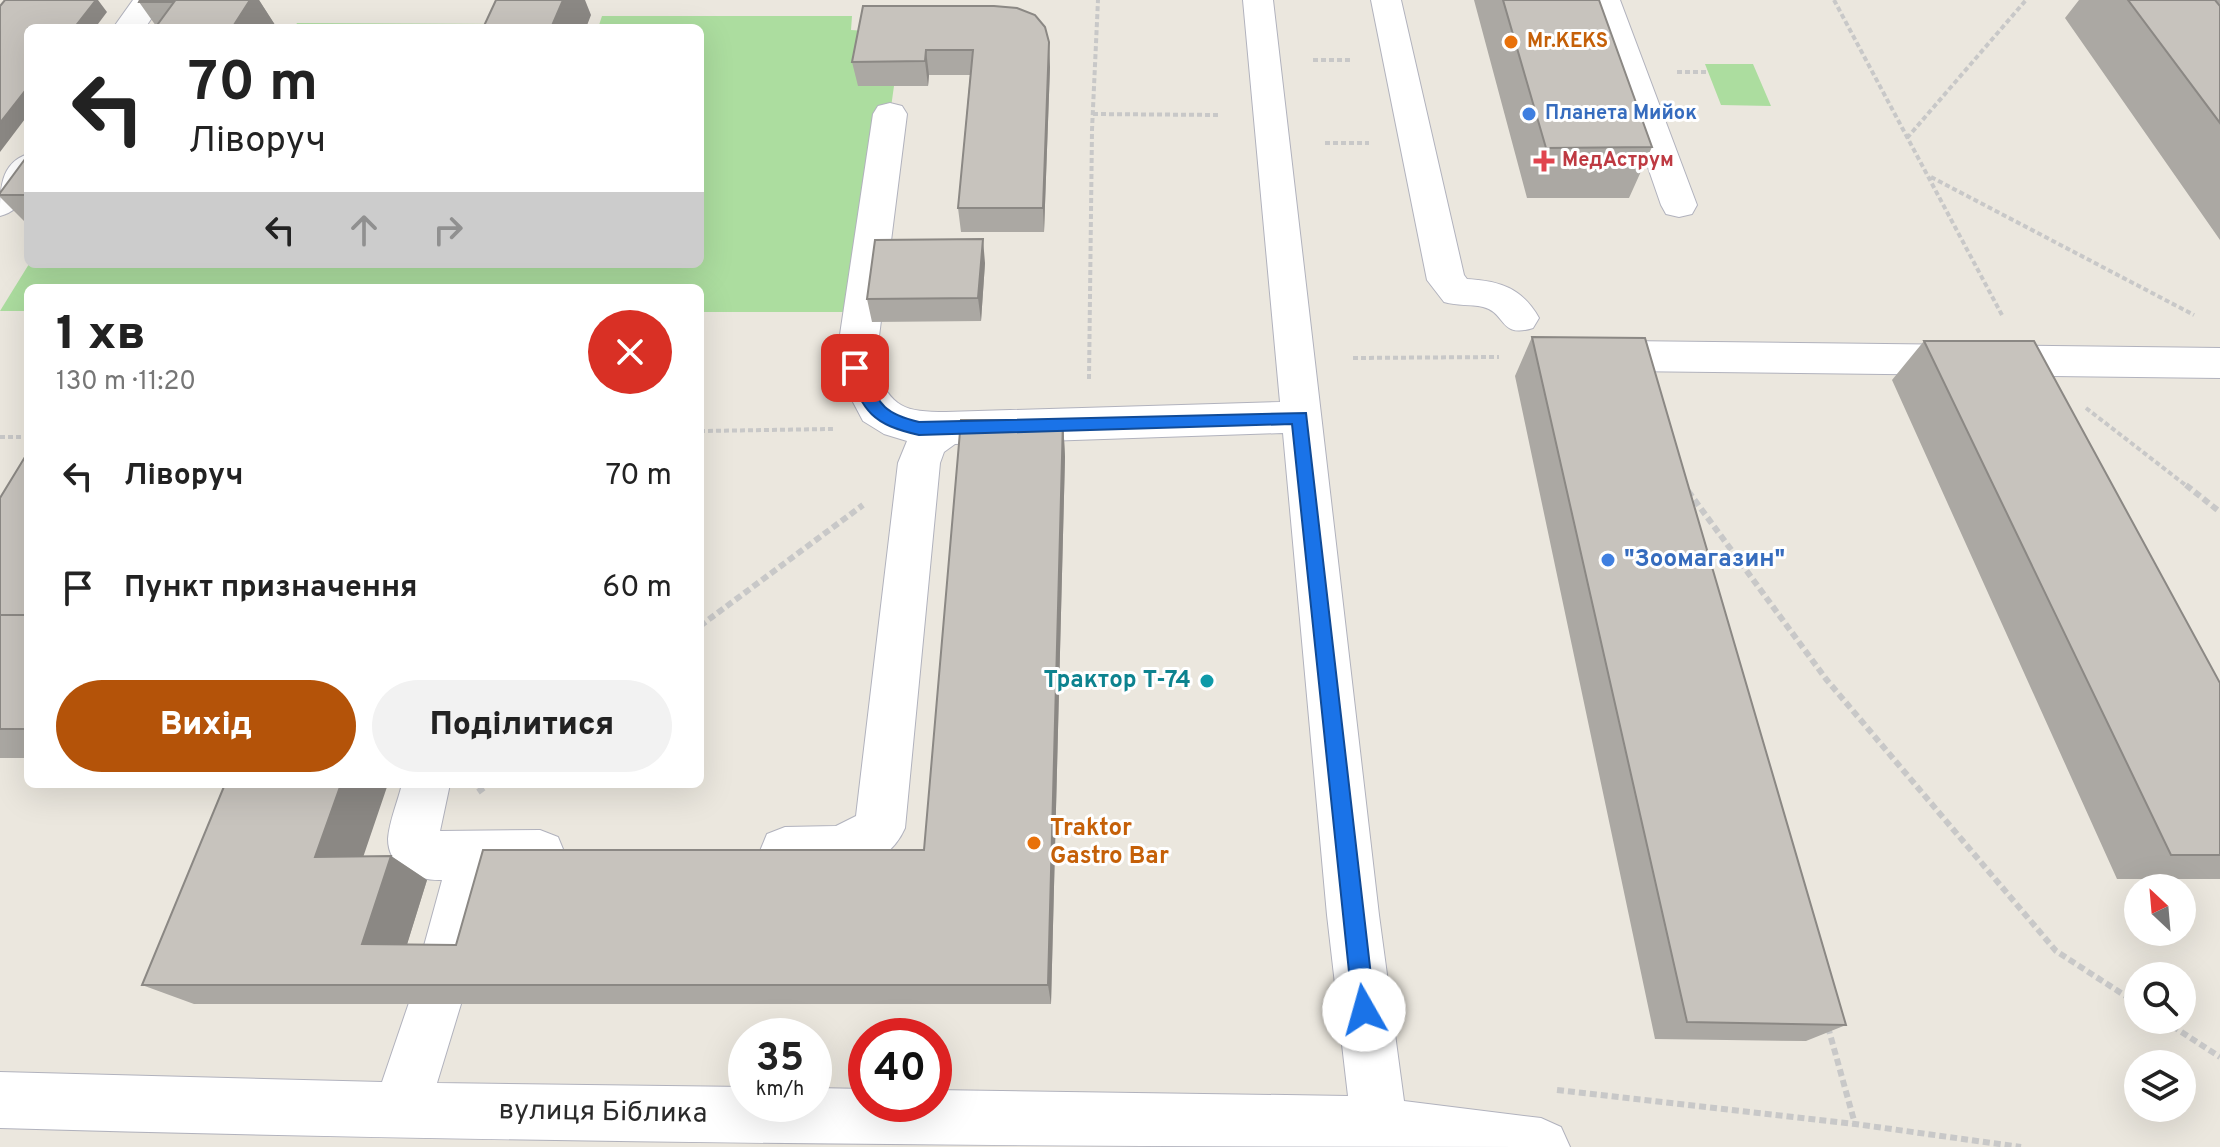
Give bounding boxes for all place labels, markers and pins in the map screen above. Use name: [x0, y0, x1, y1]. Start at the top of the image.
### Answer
place label: Mr.KEKS: [1527, 29, 1608, 55]
marker: Mr.KEKS: [1502, 33, 1520, 51]
place label: Планета Мийок: [1545, 101, 1697, 127]
marker: Планета Мийок: [1520, 105, 1538, 123]
place label: МедАструм: [1562, 148, 1674, 174]
marker: МедАструм: [1533, 150, 1555, 172]
pin: [821, 334, 889, 402]
place label: "Зоомагазин": [1624, 545, 1785, 575]
marker: "Зоомагазин": [1599, 551, 1617, 569]
place label: Трактор Т-74: [1044, 666, 1191, 696]
marker: Трактор Т-74: [1198, 672, 1216, 690]
place label: Traktor Gastro Bar: [1050, 814, 1169, 872]
marker: Traktor Gastro Bar: [1025, 834, 1043, 852]

